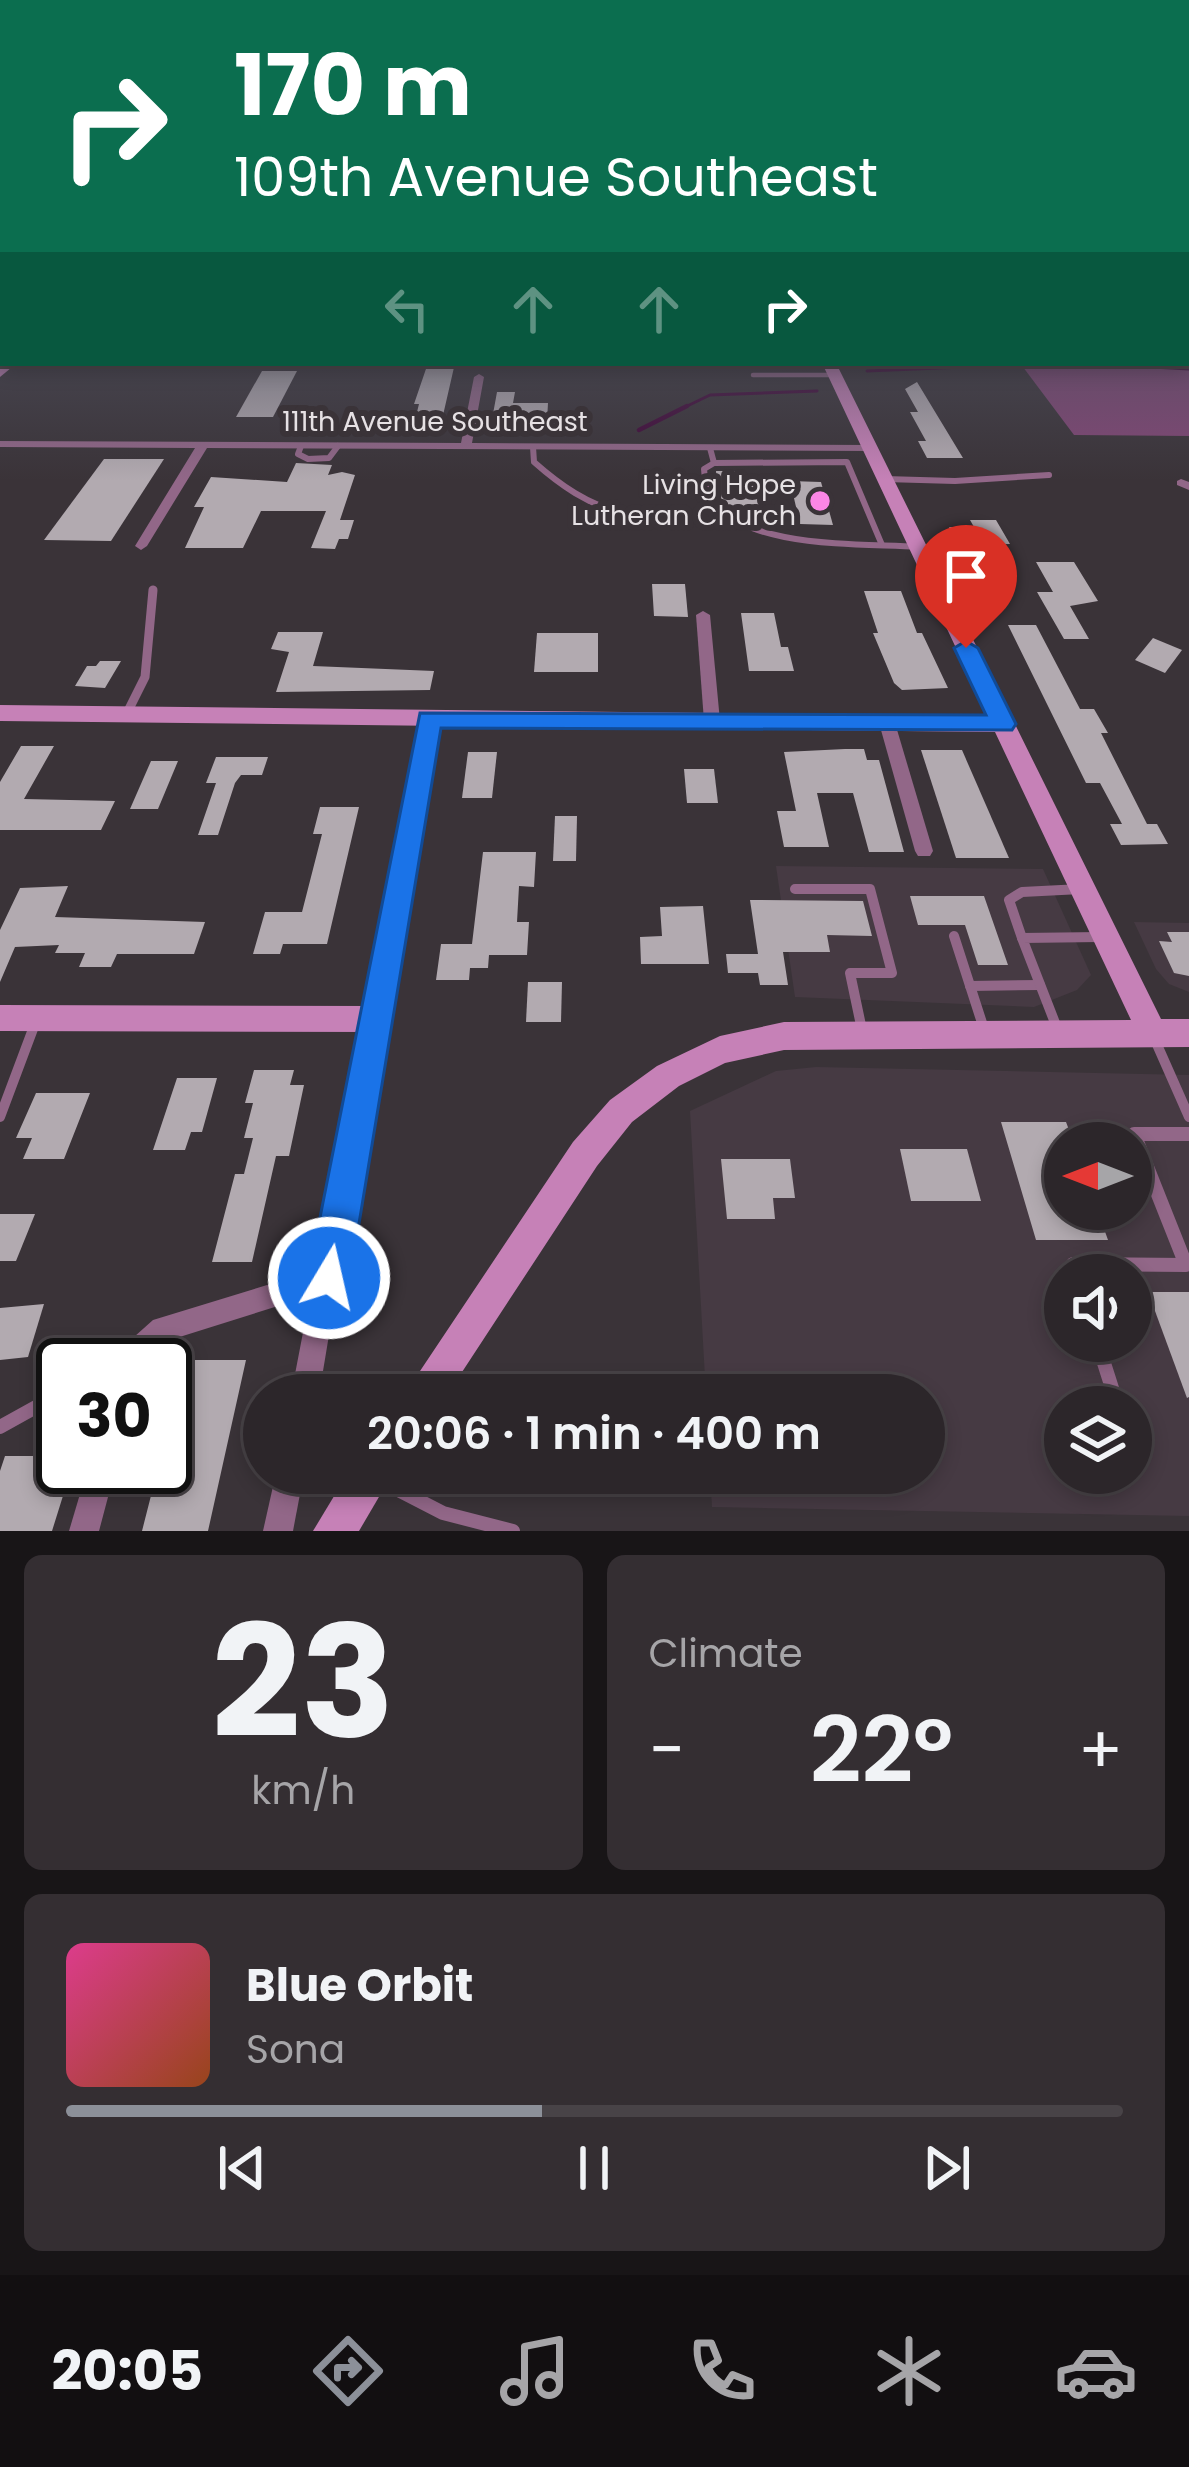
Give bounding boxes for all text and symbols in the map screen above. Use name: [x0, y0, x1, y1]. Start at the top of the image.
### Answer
text: 170 m: [234, 27, 472, 144]
icon: right: [36, 48, 192, 204]
text: 109th Avenue Southeast: [234, 139, 878, 215]
icon: left: [374, 276, 440, 342]
icon: ahead: [500, 276, 566, 342]
icon: ahead: [626, 276, 692, 342]
icon: right: [752, 276, 818, 342]
street label: 111th Avenue Southeast: [282, 403, 588, 440]
place label: Living Hope Lutheran Church: [571, 466, 796, 534]
marker: Living Hope Lutheran Church: [807, 488, 833, 514]
pin: [915, 525, 1017, 648]
icon: arrive: [933, 543, 999, 609]
north arrow: [1044, 1122, 1152, 1230]
map controls: [1044, 1122, 1152, 1494]
position arrow: [266, 1215, 392, 1341]
button: sound: [1044, 1254, 1152, 1362]
speed limit sign: 30: [36, 1338, 192, 1494]
button: layers: [1044, 1386, 1152, 1494]
text: 20:06 · 1 min · 400 m: [367, 1402, 821, 1465]
text: 23: [212, 1573, 395, 1792]
text: Climate: [649, 1626, 803, 1681]
text: 22°: [810, 1687, 953, 1814]
text: −: [649, 1704, 685, 1796]
text: +: [1078, 1704, 1123, 1796]
text: km/h: [251, 1763, 355, 1818]
text: Blue Orbit: [246, 1954, 473, 2017]
text: Sona: [246, 2022, 345, 2077]
icon: previous: [209, 2135, 275, 2201]
icon: pause: [561, 2135, 627, 2201]
icon: next: [914, 2135, 980, 2201]
icon: directions: [306, 2329, 390, 2413]
icon: music: [493, 2329, 577, 2413]
icon: phone: [680, 2329, 764, 2413]
icon: climate: [867, 2329, 951, 2413]
icon: car: [1054, 2329, 1138, 2413]
text: 20:05: [51, 2333, 203, 2409]

